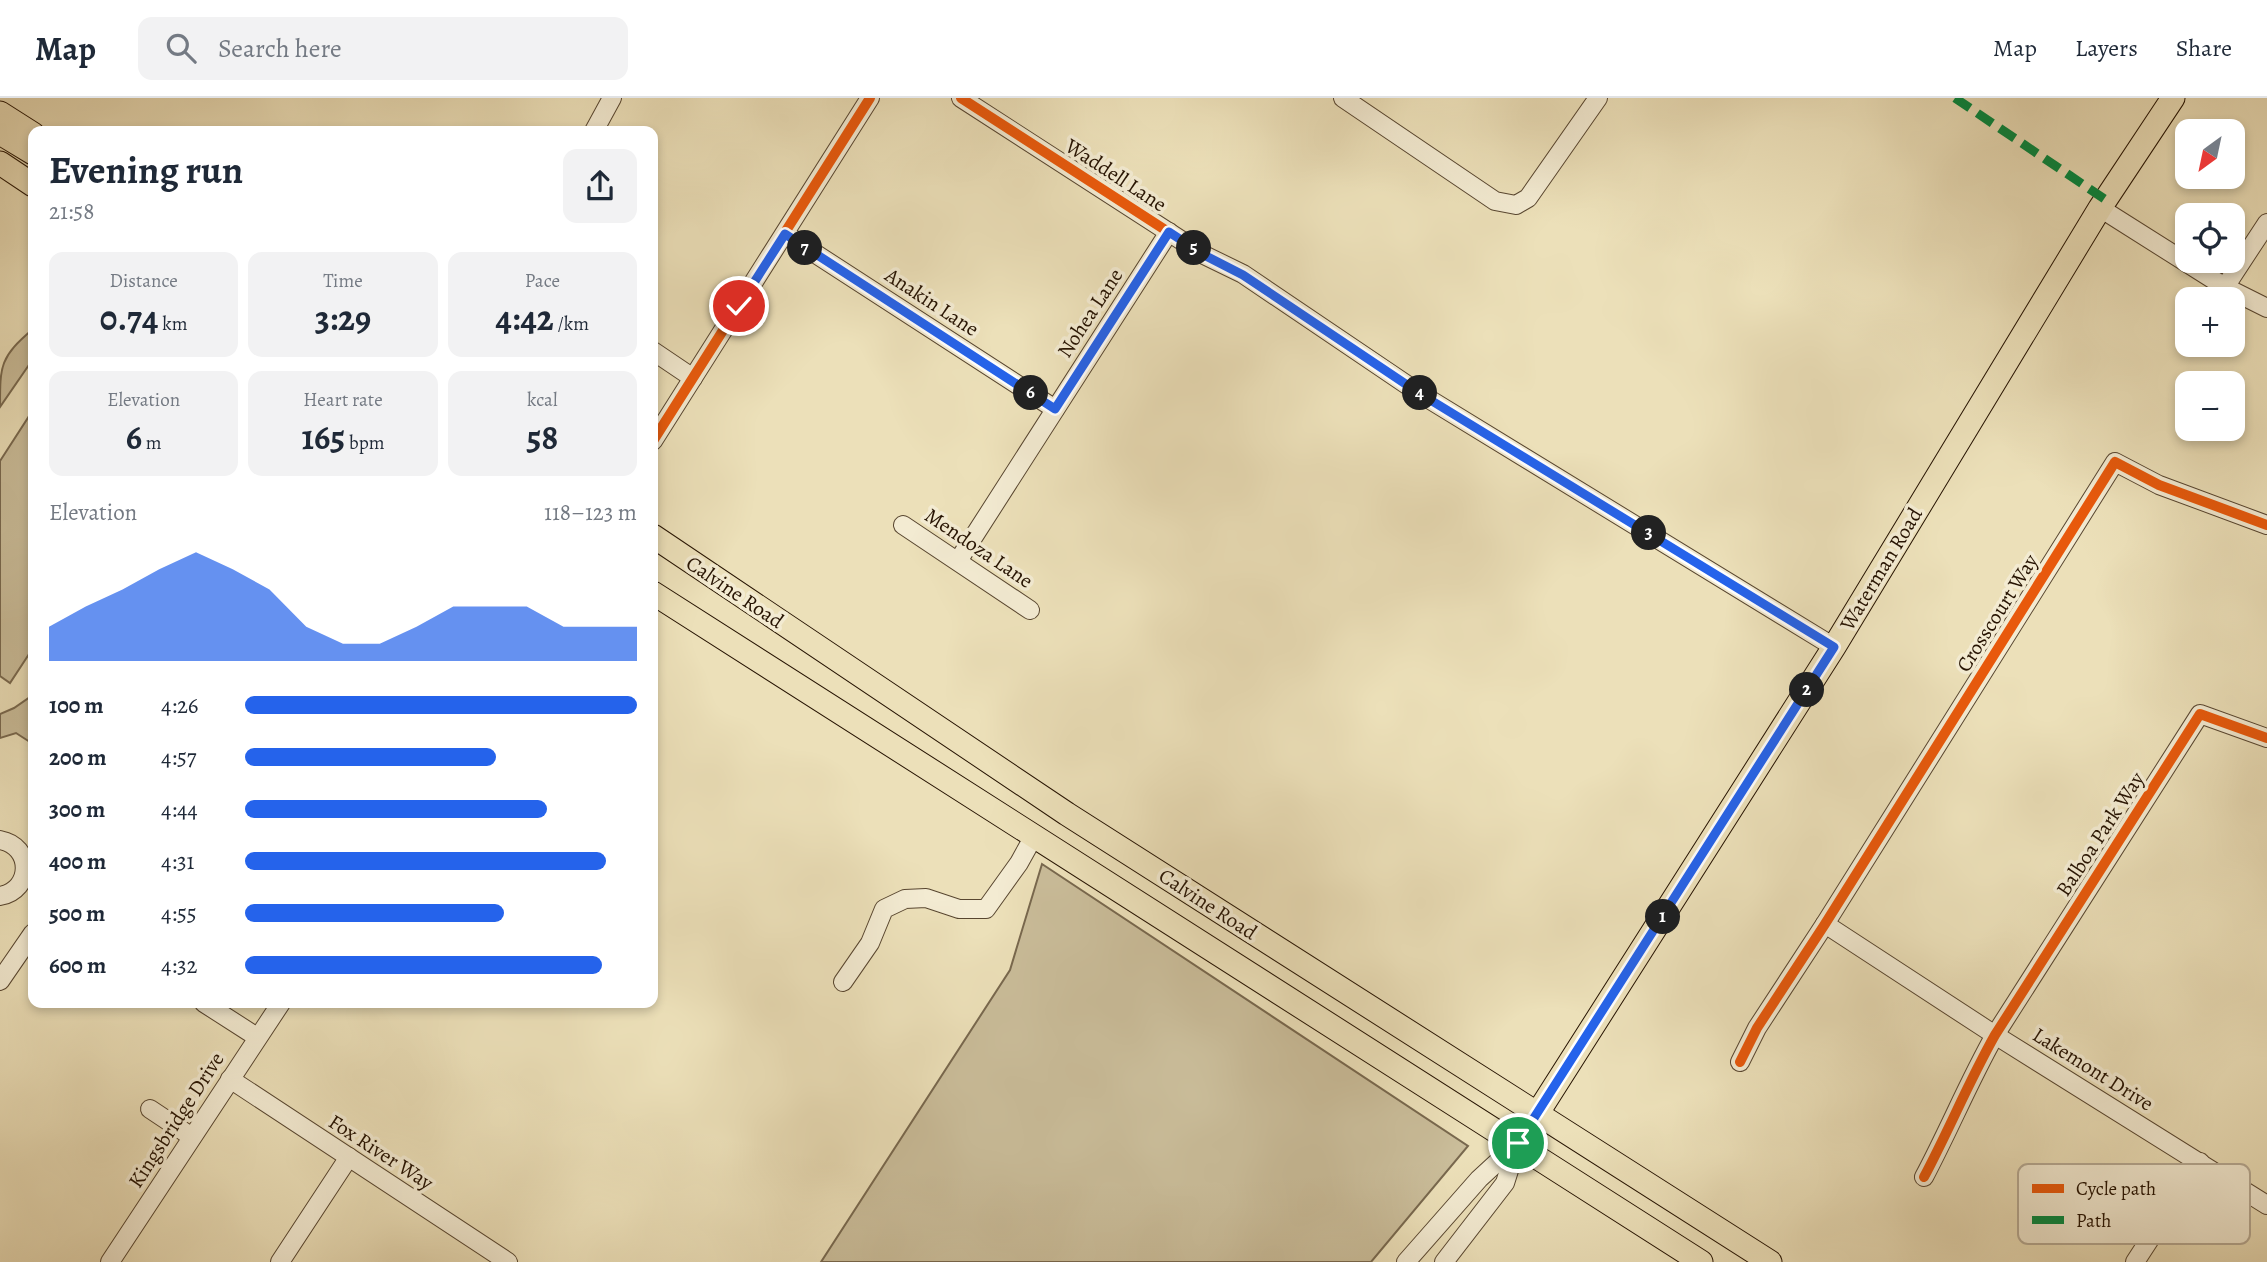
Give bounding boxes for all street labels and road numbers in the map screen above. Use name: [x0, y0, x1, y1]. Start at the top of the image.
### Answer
street label: Waddell Lane: [1059, 131, 1172, 218]
street label: Anakin Lane: [879, 261, 984, 343]
street label: Nohea Lane: [1051, 263, 1129, 363]
street label: Mendoza Lane: [919, 501, 1039, 595]
street label: Waterman Road: [1833, 502, 1929, 637]
street label: Crosscourt Way: [1950, 548, 2045, 677]
street label: Calvine Road: [681, 549, 790, 635]
street label: Balboa Park Way: [2049, 766, 2151, 901]
street label: Calvine Road: [1153, 862, 1263, 947]
street label: Lakemont Drive: [2027, 1021, 2159, 1117]
street label: Kingsbridge Drive: [122, 1047, 230, 1193]
street label: Fox River Way: [323, 1108, 439, 1197]

